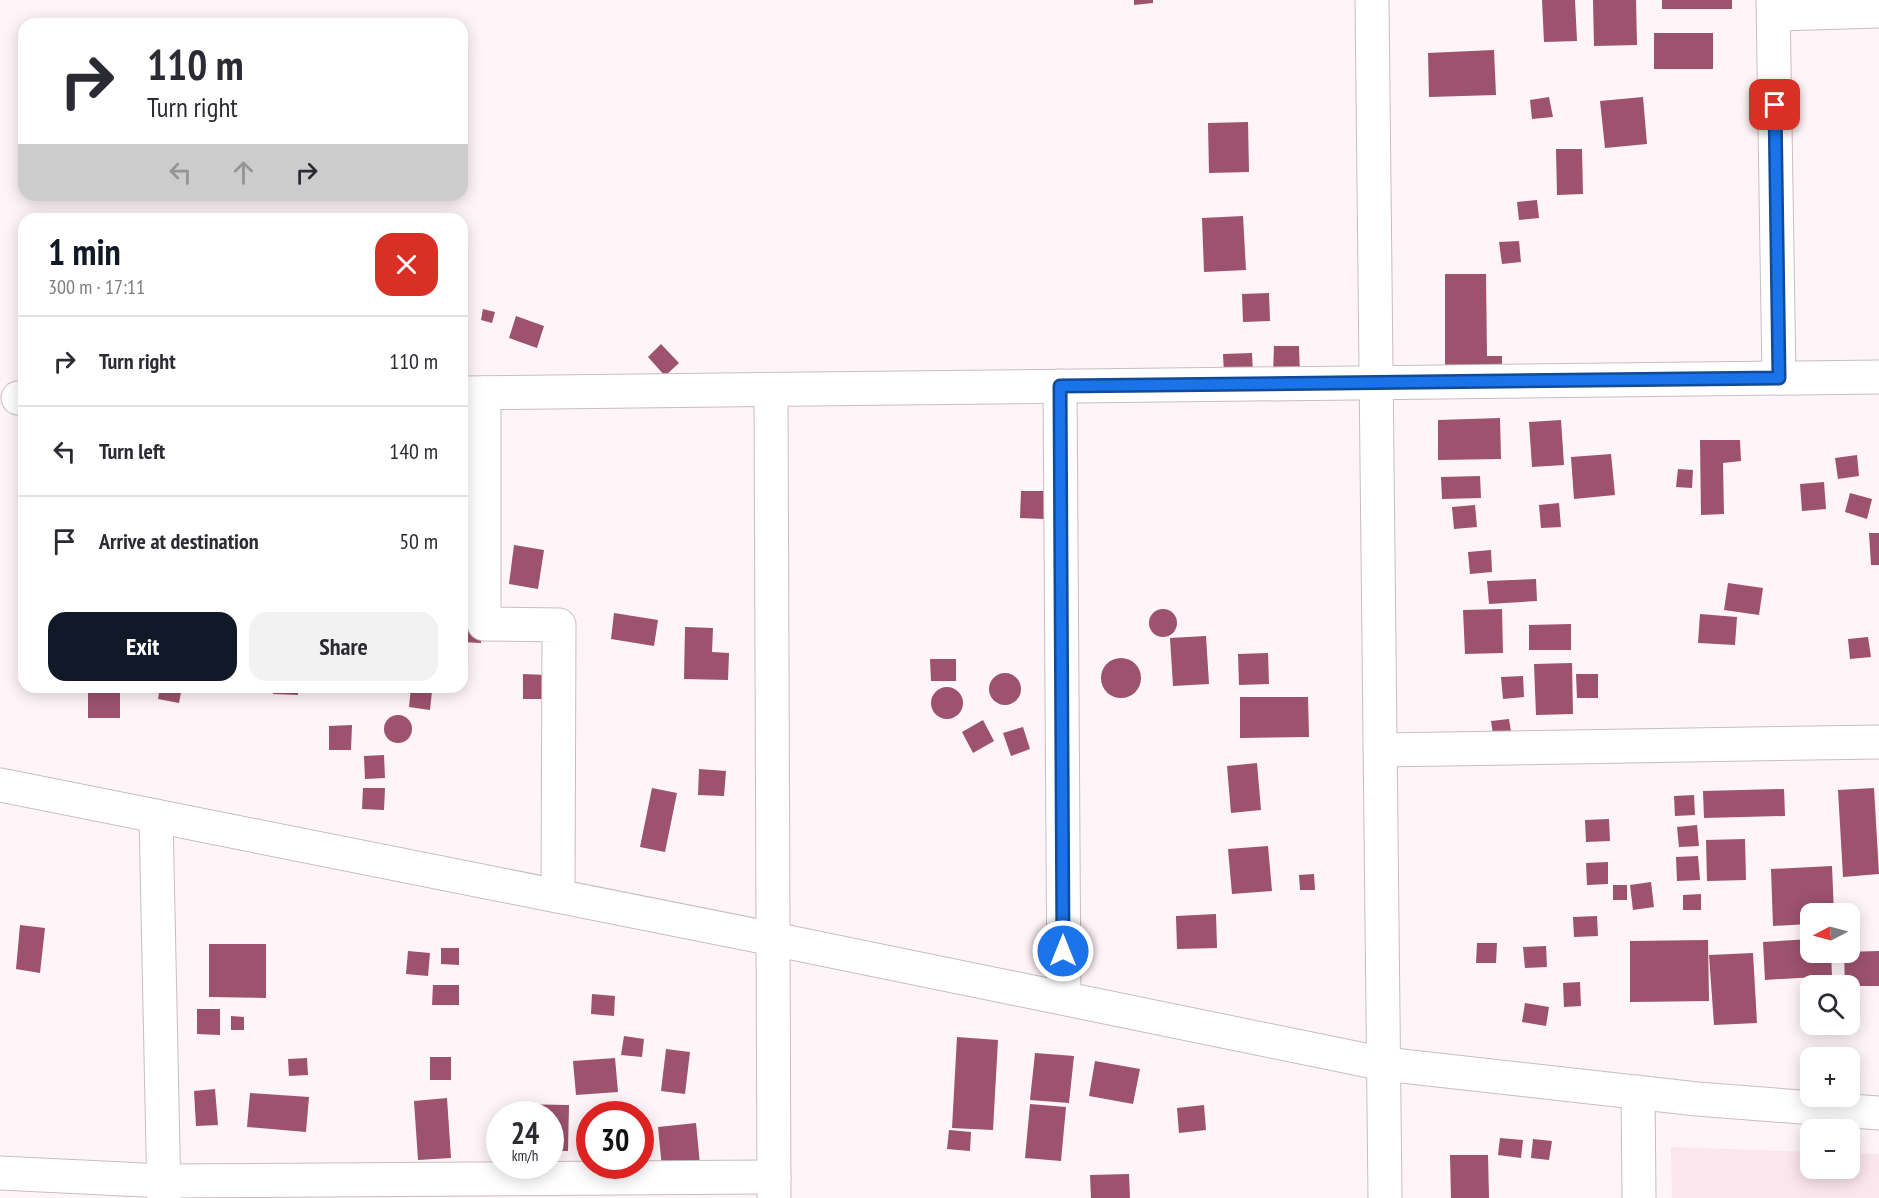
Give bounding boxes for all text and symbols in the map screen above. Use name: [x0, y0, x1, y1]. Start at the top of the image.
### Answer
text: 110 m: [147, 37, 244, 92]
icon: right: [48, 42, 126, 120]
pin: [1749, 79, 1800, 130]
icon: arrive: [1758, 88, 1791, 121]
text: Turn right: [147, 90, 238, 124]
icon: left: [164, 156, 197, 189]
icon: ahead: [227, 156, 260, 189]
icon: right: [290, 156, 323, 189]
text: 1 min: [48, 228, 121, 275]
button: close: [375, 233, 438, 296]
text: 300 m · 17:11: [48, 274, 145, 300]
icon: right: [48, 345, 81, 378]
text: Turn right: [99, 347, 176, 375]
text: 110 m: [389, 347, 438, 375]
icon: left: [48, 435, 81, 468]
text: Turn left: [99, 437, 165, 465]
text: 140 m: [389, 437, 438, 465]
icon: arrive: [48, 525, 81, 558]
text: Arrive at destination: [99, 527, 259, 555]
text: 50 m: [399, 527, 438, 555]
button: Exit: [48, 612, 237, 681]
button: Share: [249, 612, 438, 681]
north arrow: [1800, 903, 1860, 963]
map controls: [1800, 903, 1860, 1179]
position arrow: [1031, 919, 1095, 983]
button: search: [1800, 975, 1860, 1035]
button: +: [1800, 1047, 1860, 1107]
speed limit sign: 30: [576, 1101, 654, 1179]
text: 24: [511, 1113, 539, 1152]
button: −: [1800, 1119, 1860, 1179]
text: km/h: [512, 1146, 538, 1165]

